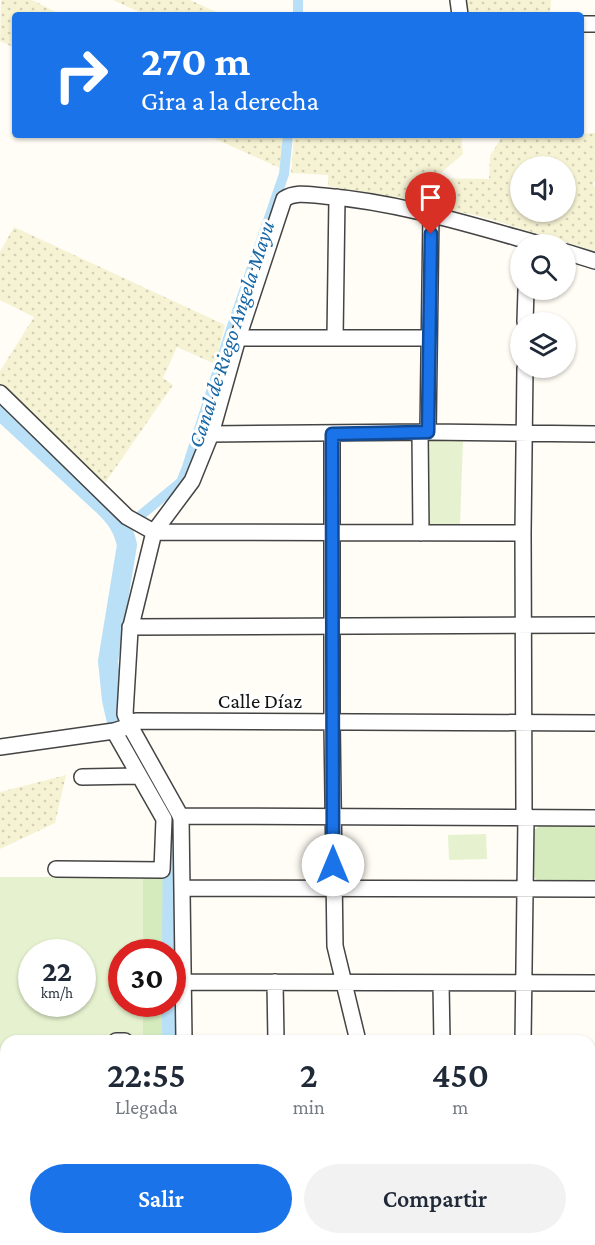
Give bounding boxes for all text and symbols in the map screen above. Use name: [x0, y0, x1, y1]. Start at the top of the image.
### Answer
icon: right: [42, 36, 120, 114]
text: 270 m: [141, 37, 250, 84]
text: Gira a la derecha: [141, 86, 319, 116]
map controls: [510, 156, 576, 378]
button: sound: [510, 156, 576, 222]
pin: [405, 172, 456, 234]
icon: arrive: [414, 181, 447, 214]
water label: Canal de Riego Angela Mayu: [183, 218, 279, 450]
button: search: [510, 234, 576, 300]
button: layers: [510, 312, 576, 378]
street label: Calle Díaz: [218, 689, 302, 713]
position arrow: [301, 833, 365, 897]
speed limit sign: 30: [108, 939, 186, 1017]
text: 22: [42, 954, 72, 987]
text: km/h: [41, 985, 73, 1001]
text: 22:55: [107, 1055, 186, 1095]
text: 2: [300, 1055, 318, 1095]
text: 450: [432, 1055, 489, 1095]
text: Llegada: [115, 1096, 178, 1118]
text: min: [293, 1096, 325, 1118]
text: m: [452, 1096, 468, 1118]
button: Salir: [30, 1164, 292, 1233]
button: Compartir: [304, 1164, 566, 1233]

